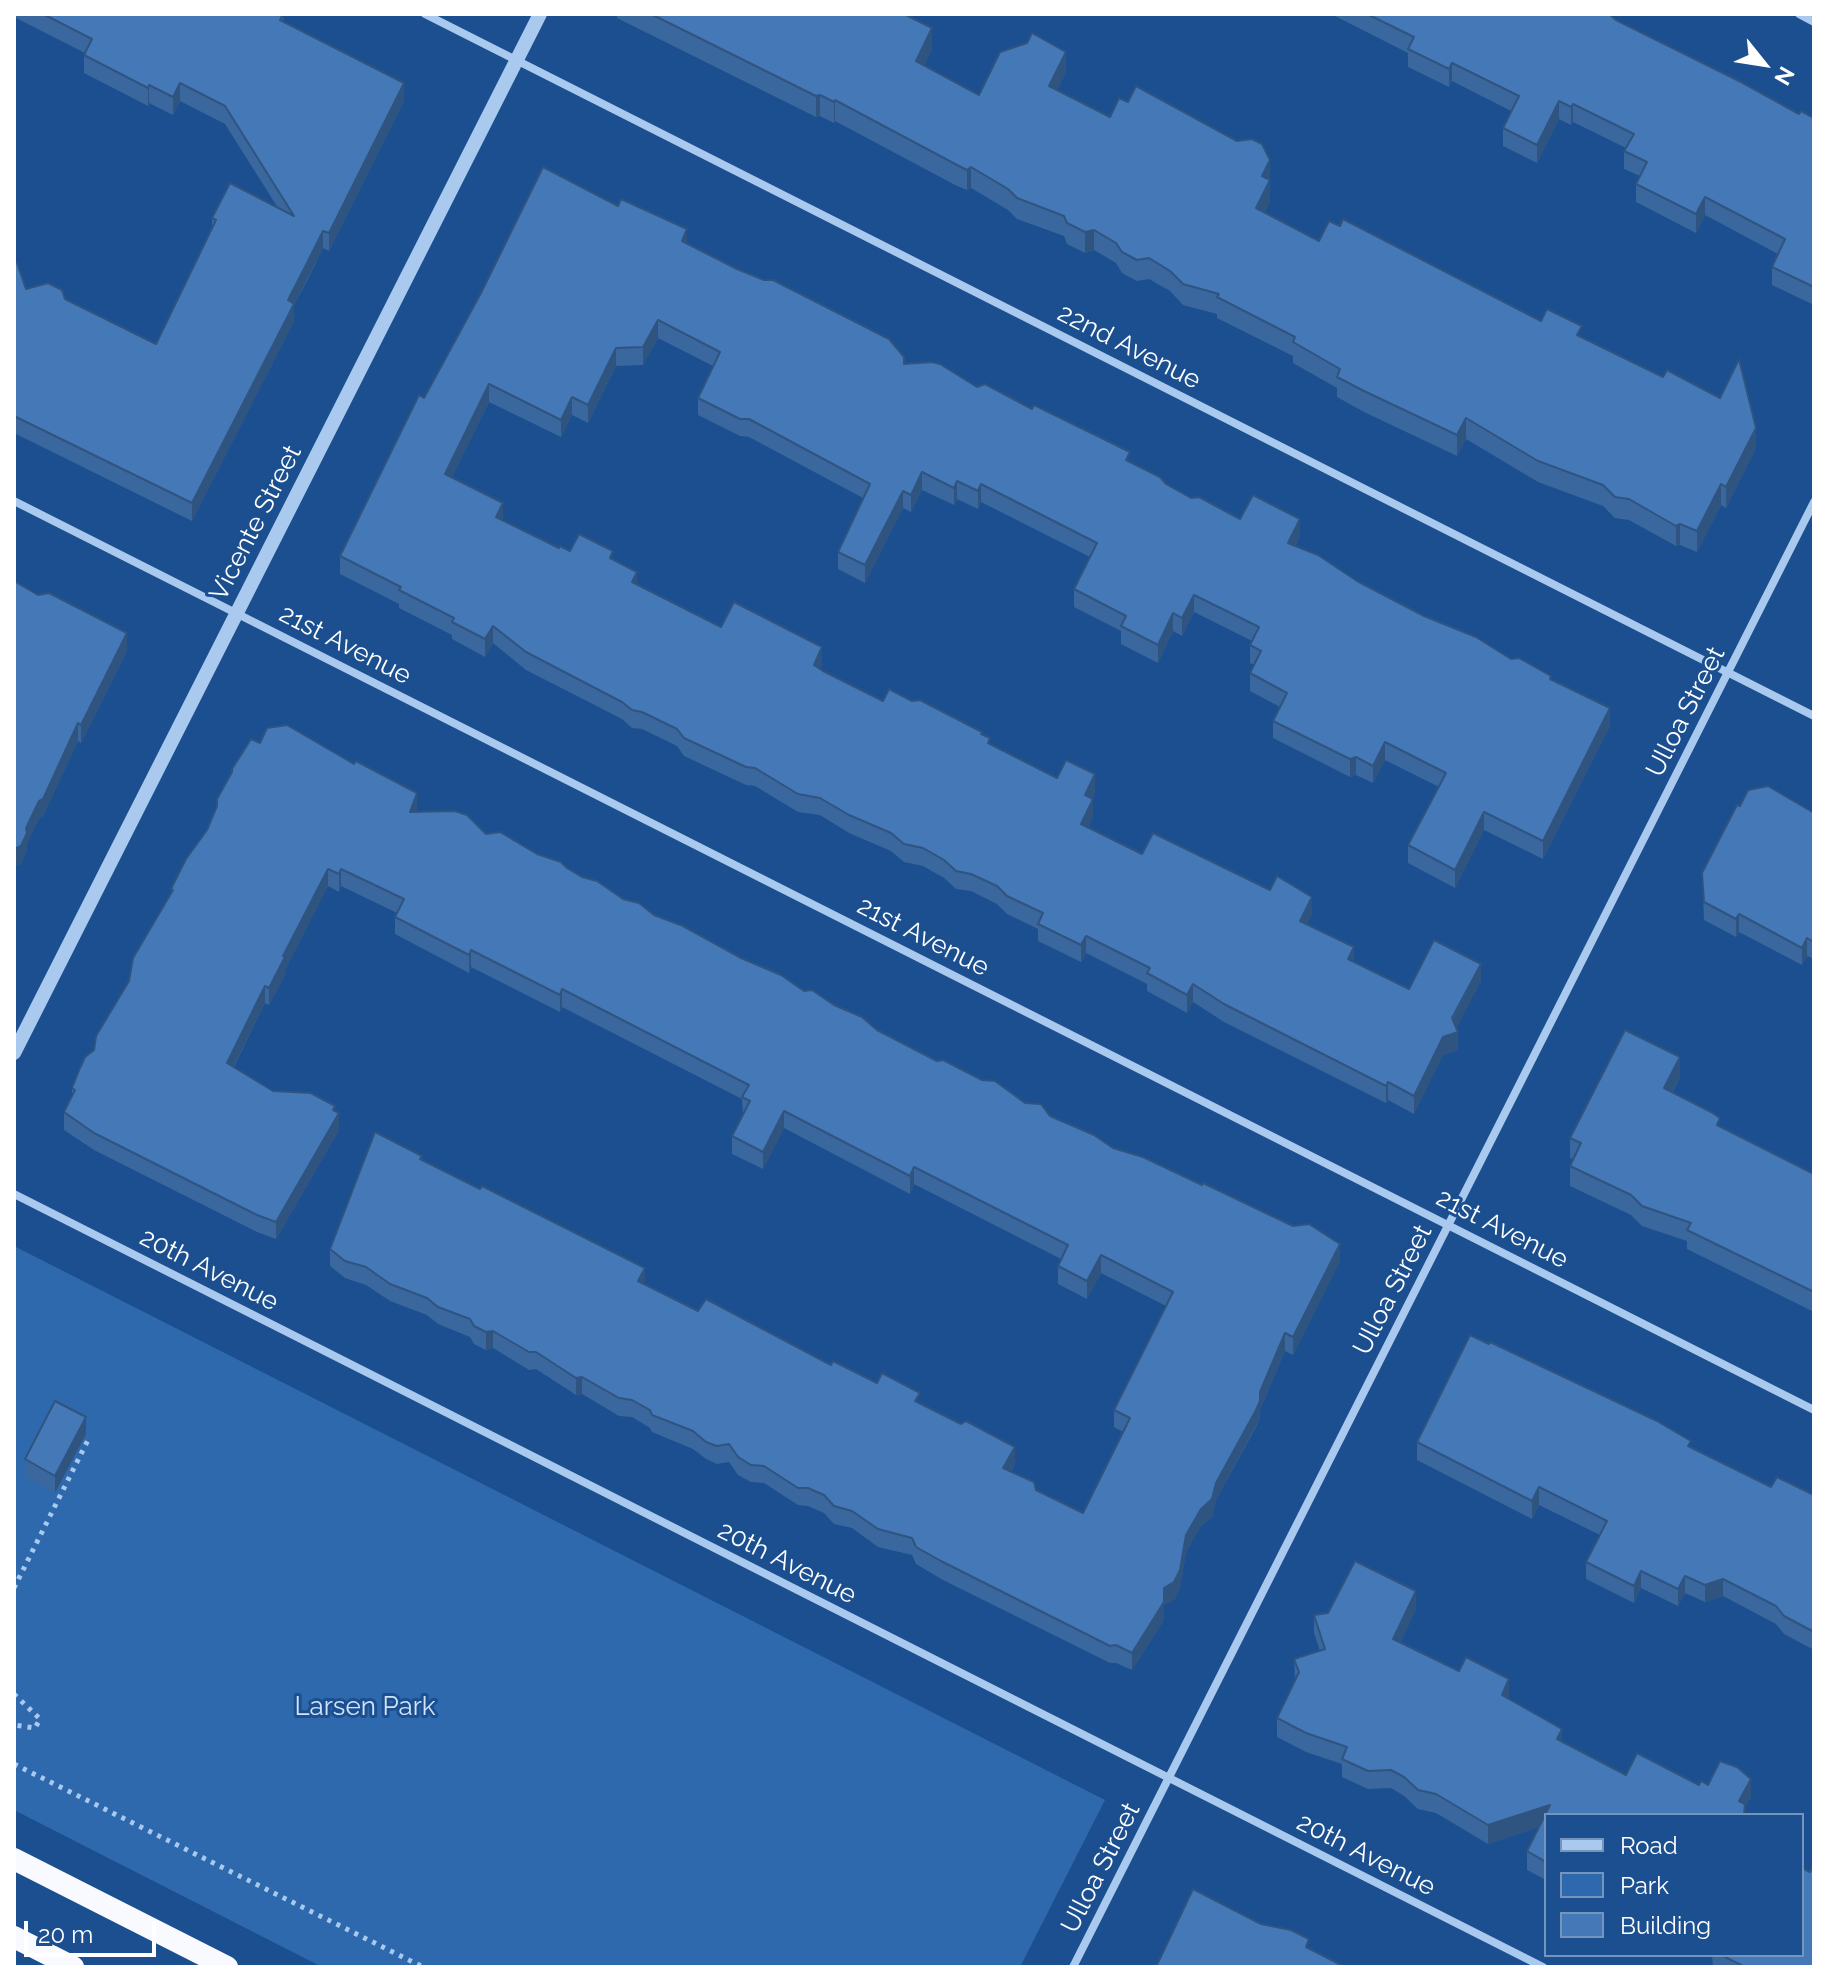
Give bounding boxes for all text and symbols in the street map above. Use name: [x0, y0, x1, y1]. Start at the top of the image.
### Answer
north arrow: [1724, 24, 1804, 104]
text: N: [1769, 62, 1800, 90]
street label: 22nd Avenue: [1052, 298, 1206, 396]
street label: Vicente Street: [203, 440, 309, 606]
street label: 21st Avenue: [274, 598, 416, 692]
street label: Ulloa Street: [1640, 642, 1732, 782]
street label: 21st Avenue: [852, 890, 994, 984]
street label: 21st Avenue: [1431, 1182, 1573, 1276]
street label: Ulloa Street: [1347, 1220, 1439, 1360]
street label: 20th Avenue: [135, 1222, 283, 1318]
street label: 20th Avenue: [713, 1515, 861, 1611]
park label: Larsen Park: [294, 1691, 436, 1723]
street label: Ulloa Street: [1055, 1798, 1147, 1938]
street label: 20th Avenue: [1292, 1807, 1440, 1903]
legend: [1544, 1813, 1804, 1957]
text: Road: [1620, 1831, 1678, 1860]
text: Park: [1620, 1871, 1669, 1900]
scale bar: [28, 1905, 160, 1955]
text: Building: [1620, 1911, 1711, 1940]
text: 20 m: [38, 1920, 93, 1949]

